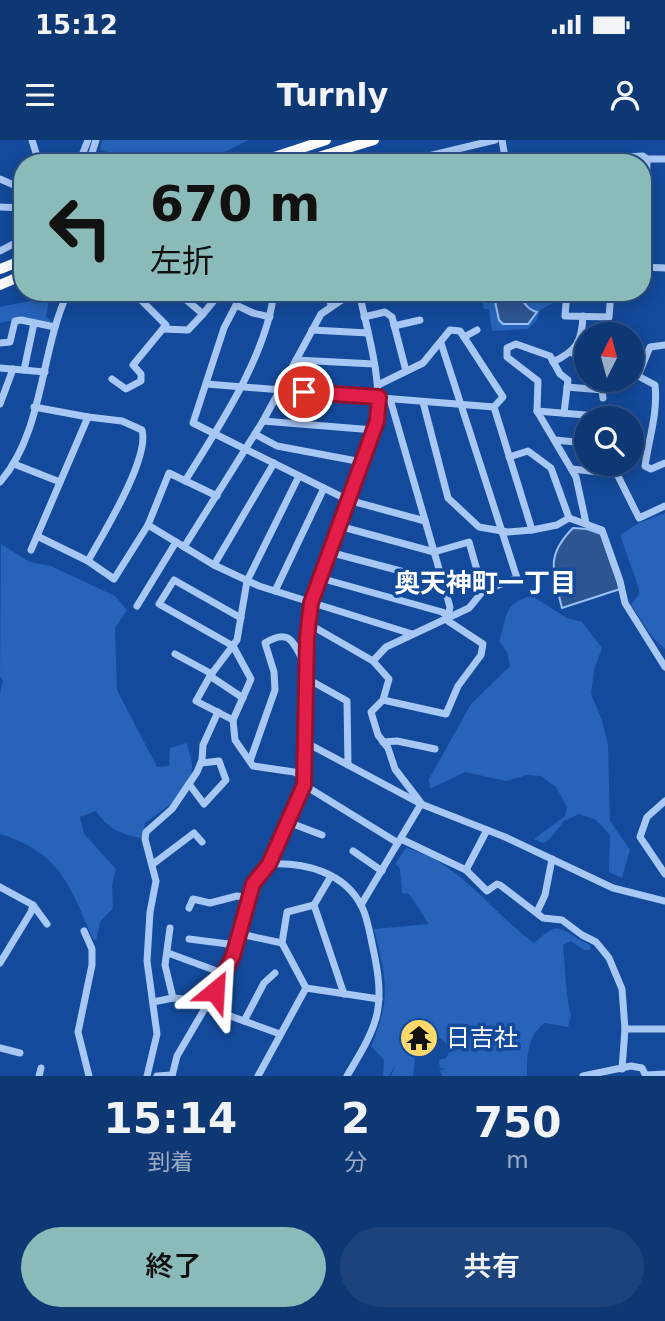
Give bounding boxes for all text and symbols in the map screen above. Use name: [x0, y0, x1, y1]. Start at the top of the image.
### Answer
text: 15:12: [35, 10, 118, 40]
icon: menu: [21, 76, 59, 114]
text: Turnly: [277, 76, 388, 114]
icon: person: [606, 76, 644, 114]
text: 670 m: [150, 176, 320, 233]
icon: left: [35, 182, 126, 273]
text: 左折: [150, 242, 214, 280]
north arrow: [574, 322, 644, 392]
map controls: [574, 322, 644, 476]
pin: [274, 362, 334, 422]
icon: arrive: [285, 373, 323, 411]
button: search: [574, 406, 644, 476]
district label: 奥天神町一丁目: [394, 568, 576, 598]
position arrow: [178, 954, 252, 1028]
temple icon: 日吉社: [398, 1017, 440, 1059]
place label: 日吉社: [446, 1024, 518, 1052]
text: 15:14: [104, 1094, 237, 1143]
text: 2: [341, 1094, 370, 1143]
text: 750: [474, 1098, 561, 1147]
text: m: [506, 1147, 529, 1173]
text: 到着: [147, 1149, 193, 1175]
text: 分: [344, 1149, 367, 1175]
button: 終了: [21, 1227, 326, 1307]
button: 共有: [340, 1227, 644, 1307]

